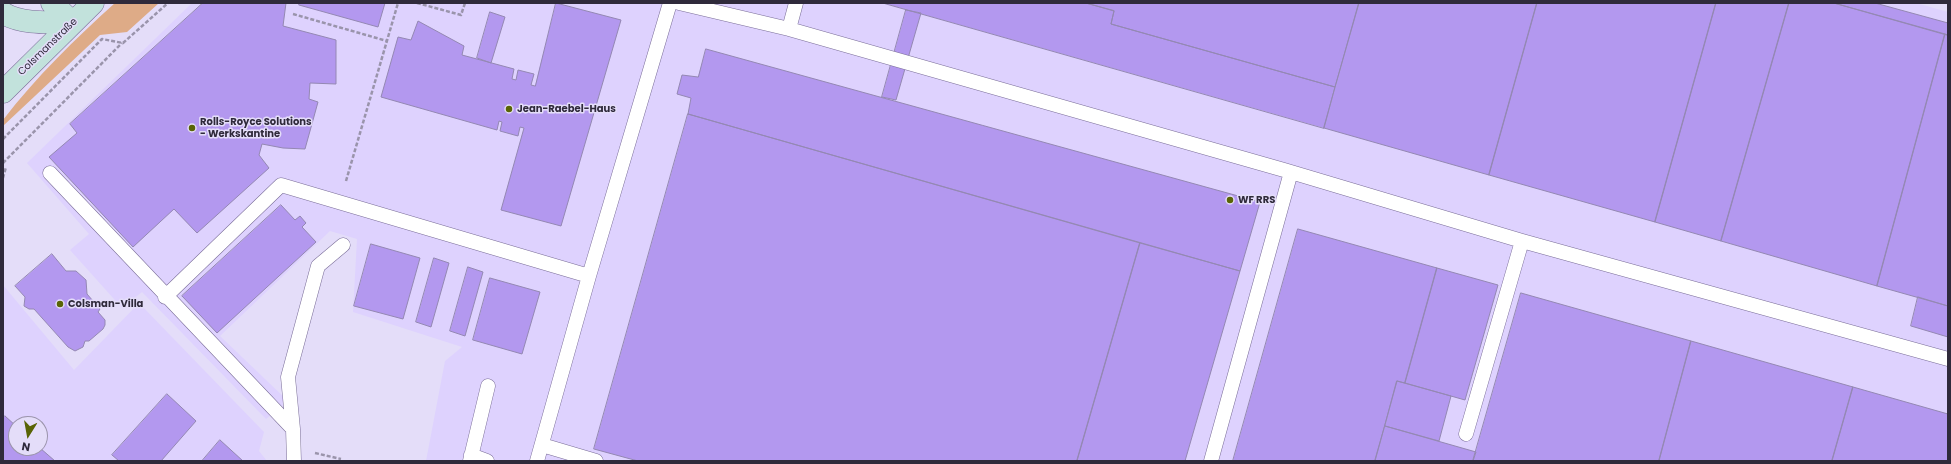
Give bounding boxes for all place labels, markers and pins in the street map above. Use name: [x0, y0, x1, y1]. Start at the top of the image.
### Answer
place label: Jean-Raebel-Haus: [517, 103, 616, 115]
marker: Jean-Raebel-Haus: [504, 104, 514, 114]
place label: Rolls-Royce Solutions - Werkskantine: [200, 116, 312, 140]
marker: Rolls-Royce Solutions - Werkskantine: [187, 123, 197, 133]
place label: WF RRS: [1238, 194, 1275, 206]
marker: WF RRS: [1225, 195, 1235, 205]
place label: Colsman-Villa: [68, 298, 143, 310]
marker: Colsman-Villa: [55, 299, 65, 309]

